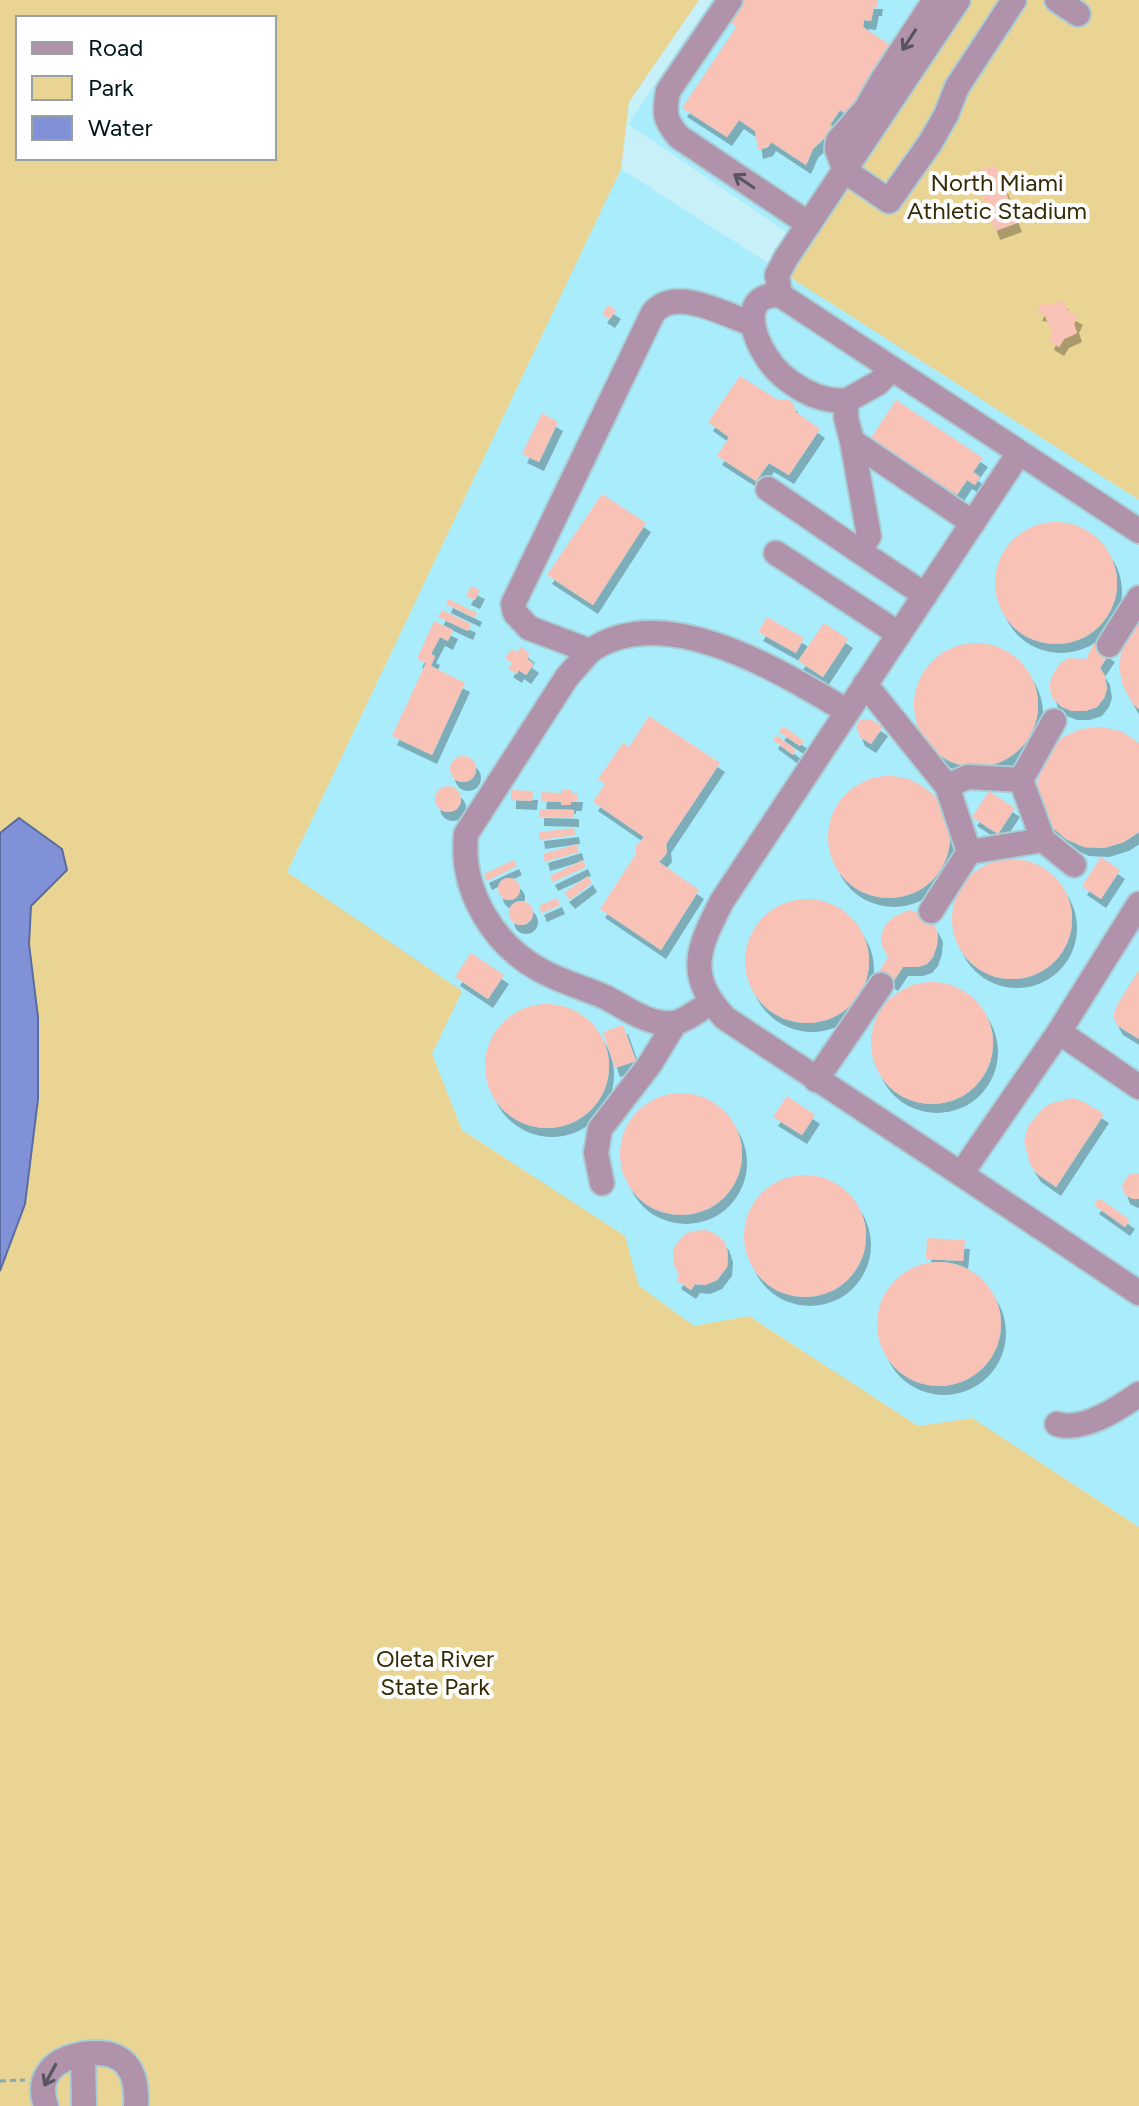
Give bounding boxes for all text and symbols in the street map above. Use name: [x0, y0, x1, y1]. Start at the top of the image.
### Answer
legend: [16, 16, 276, 160]
one-way arrow: [900, 28, 917, 50]
text: Road: [88, 33, 143, 62]
text: Park: [88, 73, 134, 102]
text: Water: [88, 113, 153, 142]
park label: North Miami Athletic Stadium: [907, 168, 1087, 225]
one-way arrow: [733, 173, 755, 189]
park label: Oleta River State Park: [376, 1644, 494, 1701]
one-way arrow: [41, 2063, 57, 2086]

